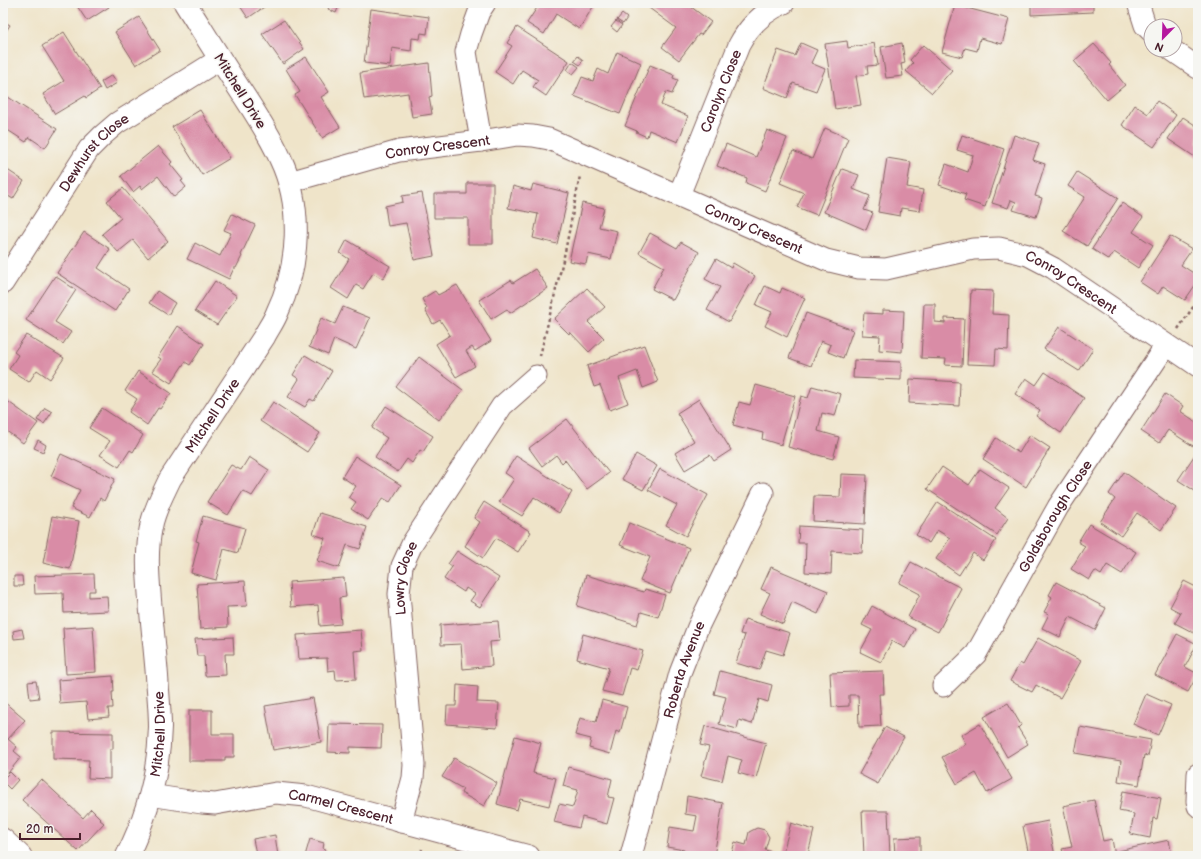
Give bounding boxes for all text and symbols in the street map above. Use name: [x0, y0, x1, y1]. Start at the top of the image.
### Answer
north arrow: [1143, 18, 1183, 58]
text: N: [1153, 39, 1166, 54]
street label: Carolyn Close: [696, 47, 745, 135]
street label: Mitchell Drive: [210, 50, 270, 132]
street label: Dewhurst Close: [55, 109, 132, 195]
street label: Conroy Crescent: [383, 131, 492, 163]
street label: Conroy Crescent: [702, 199, 806, 258]
street label: Conroy Crescent: [1022, 247, 1121, 318]
street label: Mitchell Drive: [181, 375, 243, 456]
street label: Goldsborough Close: [1015, 457, 1096, 575]
street label: Lowry Close: [390, 538, 421, 616]
street label: Roberta Avenue: [660, 618, 708, 720]
street label: Mitchell Drive: [146, 691, 169, 778]
street label: Carmel Crescent: [288, 786, 396, 828]
scale bar: [20, 815, 80, 841]
text: 20 m: [26, 822, 53, 837]

